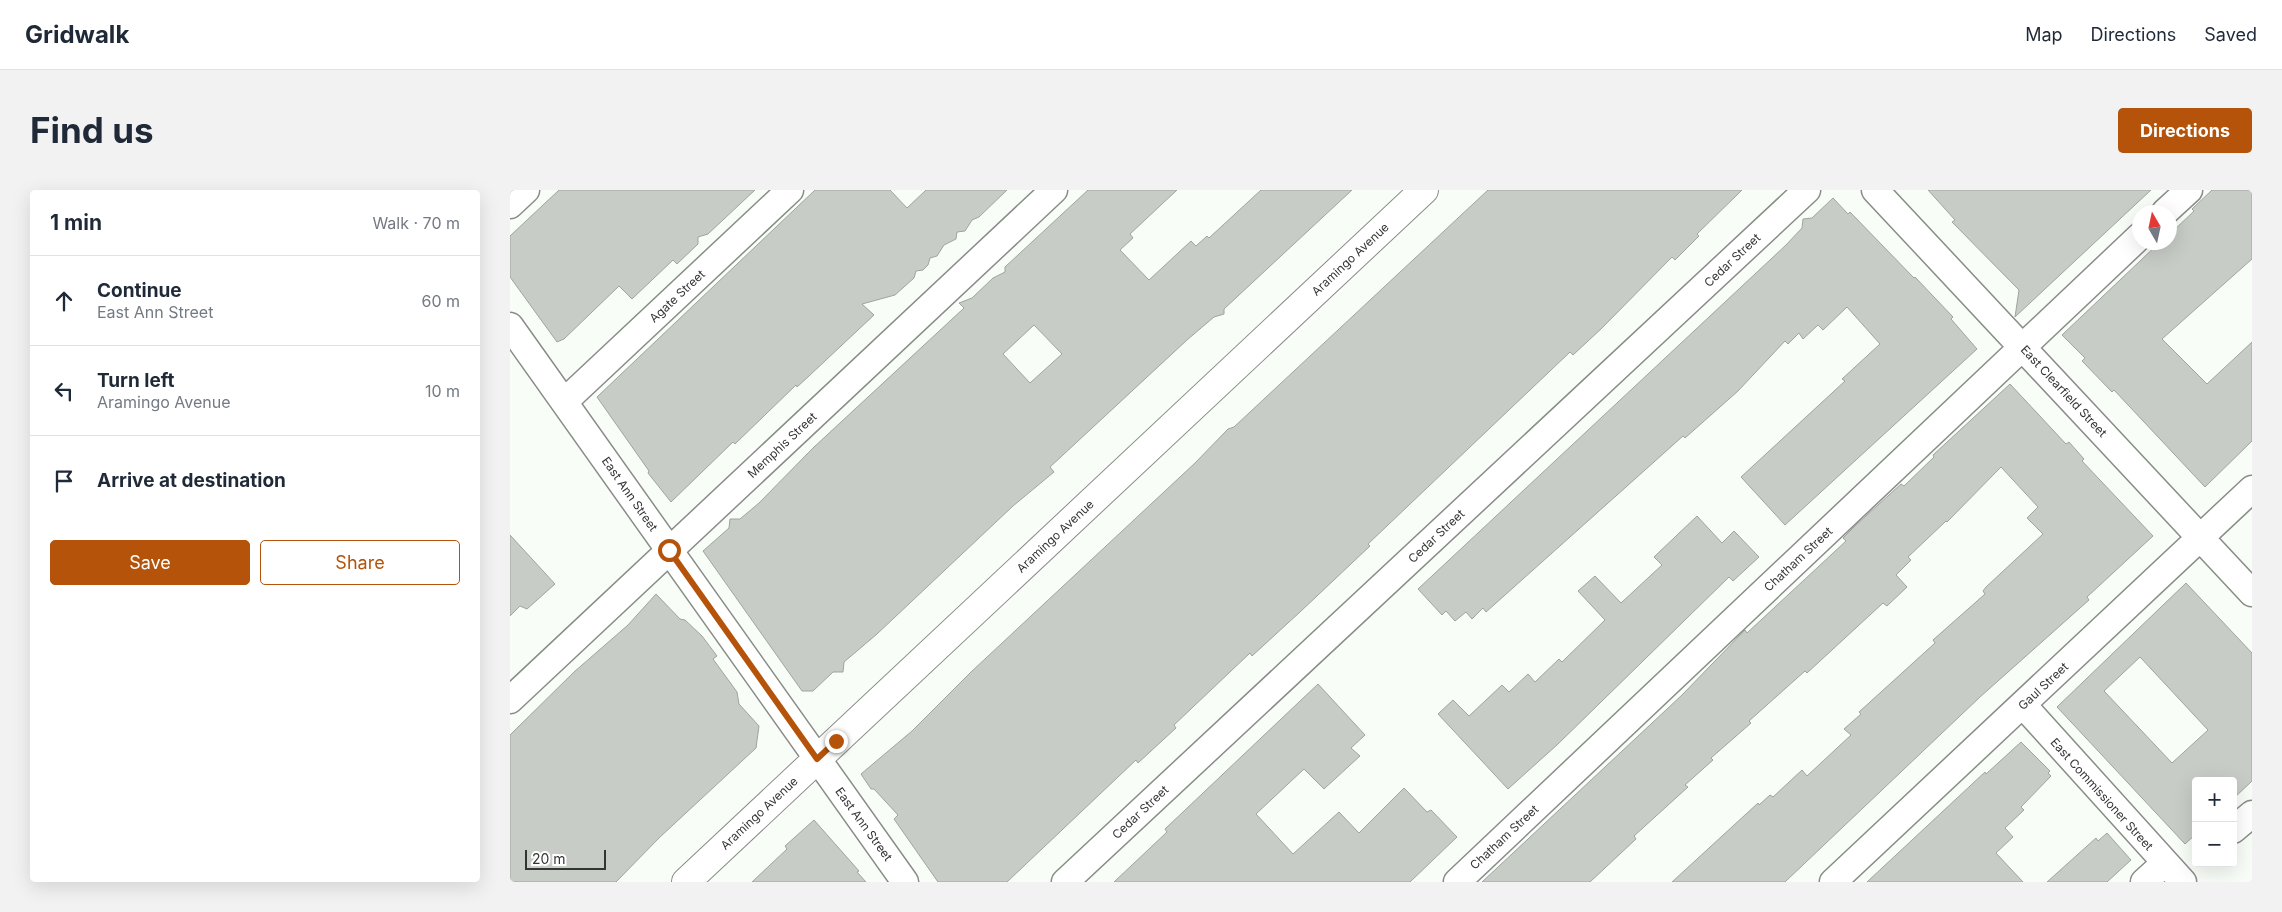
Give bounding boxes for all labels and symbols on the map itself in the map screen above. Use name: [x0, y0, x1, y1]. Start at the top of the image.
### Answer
north arrow: [2132, 205, 2177, 250]
street label: Aramingo Avenue: [1308, 219, 1392, 299]
street label: Cedar Street: [1701, 230, 1763, 290]
street label: Agate Street: [646, 266, 708, 325]
street label: East Clearfield Street: [2018, 342, 2110, 440]
street label: Memphis Street: [744, 409, 820, 481]
street label: East Ann Street: [599, 454, 661, 534]
street label: Aramingo Avenue: [1013, 496, 1097, 576]
street label: Cedar Street: [1405, 506, 1467, 566]
street label: Chatham Street: [1761, 523, 1835, 595]
route start: [658, 539, 681, 562]
street label: Gaul Street: [2015, 659, 2071, 713]
route end: [825, 730, 848, 753]
street label: East Commissioner Street: [2048, 735, 2156, 853]
street label: Aramingo Avenue: [717, 773, 801, 853]
street label: Cedar Street: [1109, 782, 1171, 842]
street label: East Ann Street: [832, 784, 896, 864]
street label: Chatham Street: [1467, 801, 1541, 873]
scale bar: [525, 847, 606, 870]

